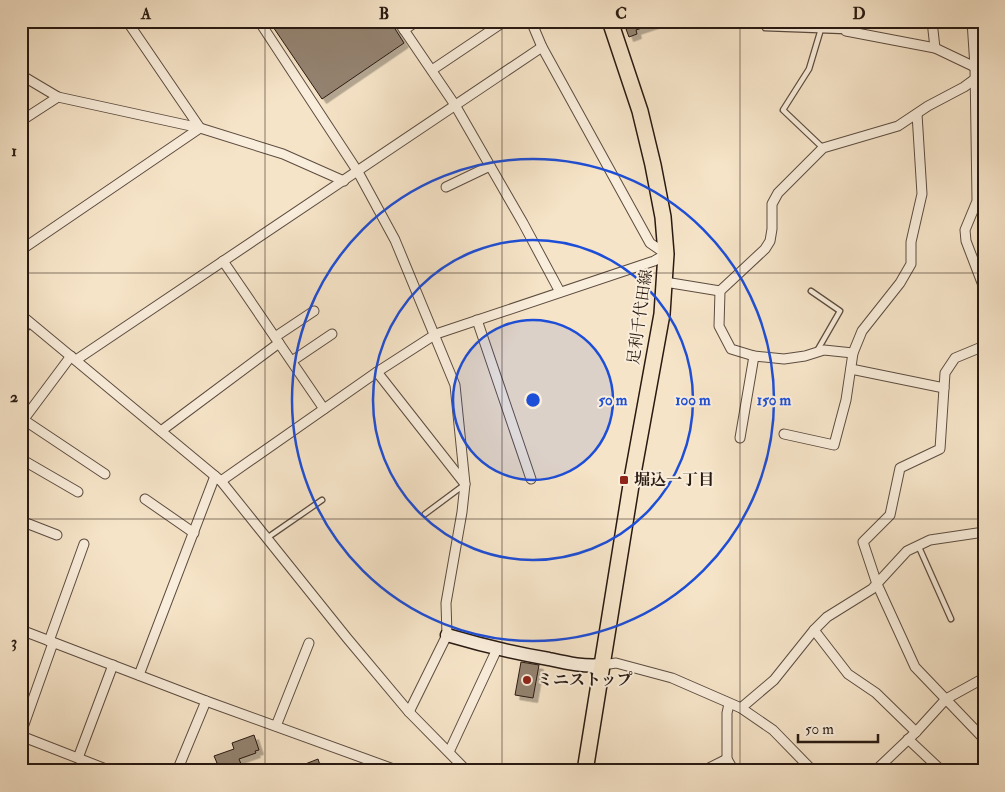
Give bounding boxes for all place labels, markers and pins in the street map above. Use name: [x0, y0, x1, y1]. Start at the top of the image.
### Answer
centre of rings: [524, 391, 542, 409]
place label: 堀込一丁目: [634, 470, 714, 490]
marker: 堀込一丁目: [618, 474, 630, 486]
place label: ミニストップ: [537, 670, 633, 690]
marker: ミニストップ: [521, 674, 533, 686]

